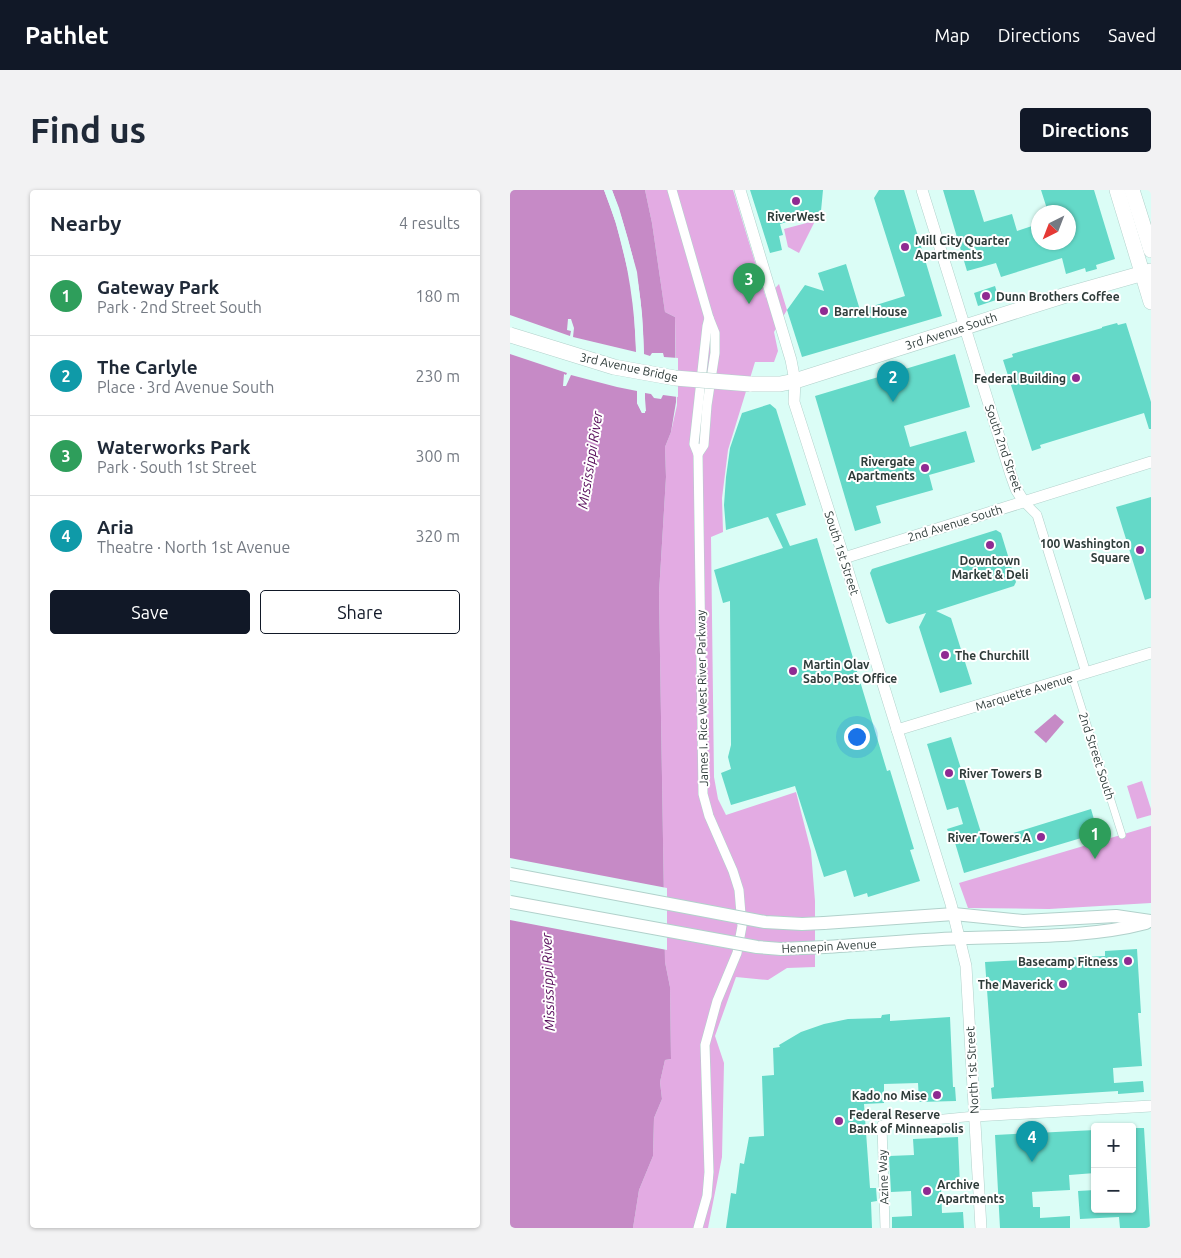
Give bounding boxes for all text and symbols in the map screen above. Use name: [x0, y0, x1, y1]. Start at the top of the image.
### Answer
text: Pathlet: [25, 22, 109, 49]
text: Map: [934, 25, 970, 45]
text: Directions: [998, 25, 1080, 45]
text: Saved: [1108, 25, 1156, 45]
button: Directions: [1020, 108, 1151, 152]
text: Find us: [30, 110, 146, 150]
marker: RiverWest: [790, 195, 802, 207]
north arrow: [1031, 205, 1076, 250]
place label: RiverWest: [767, 210, 825, 223]
text: Nearby: [50, 211, 121, 235]
text: 4 results: [399, 214, 460, 232]
place label: Mill City Quarter Apartments: [915, 234, 1009, 261]
marker: Mill City Quarter Apartments: [899, 241, 911, 253]
pin: 3: [733, 263, 765, 304]
text: Gateway Park: [97, 276, 219, 298]
text: 1: [61, 287, 71, 305]
text: 180 m: [415, 287, 460, 305]
marker: Dunn Brothers Coffee: [980, 290, 992, 302]
place label: Dunn Brothers Coffee: [996, 290, 1120, 303]
text: Park · 2nd Street South: [97, 298, 262, 316]
marker: Barrel House: [818, 305, 830, 317]
place label: Barrel House: [834, 305, 907, 318]
street label: 3rd Avenue South: [903, 310, 999, 352]
street label: 3rd Avenue Bridge: [579, 350, 679, 384]
text: The Carlyle: [97, 356, 198, 378]
pin: 2: [877, 361, 909, 402]
text: 2: [61, 367, 71, 385]
text: 230 m: [415, 367, 460, 385]
place label: Federal Building: [974, 372, 1066, 385]
marker: Federal Building: [1070, 372, 1082, 384]
text: Place · 3rd Avenue South: [97, 378, 274, 396]
street label: South 2nd Street: [983, 403, 1025, 494]
water label: Mississippi River: [574, 409, 606, 510]
text: Waterworks Park: [97, 436, 250, 458]
text: 3: [61, 447, 71, 465]
text: 300 m: [415, 447, 460, 465]
place label: Rivergate Apartments: [848, 455, 915, 482]
text: Park · South 1st Street: [97, 458, 257, 476]
marker: Rivergate Apartments: [919, 462, 931, 474]
street label: 2nd Avenue South: [906, 502, 1004, 544]
street label: South 1st Street: [822, 509, 862, 597]
text: Aria: [97, 516, 134, 538]
text: 4: [61, 527, 71, 545]
text: 320 m: [415, 527, 460, 545]
place label: 100 Washington Square: [1040, 537, 1130, 564]
text: Theatre · North 1st Avenue: [97, 538, 290, 556]
marker: Downtown Market & Deli: [984, 539, 996, 551]
marker: 100 Washington Square: [1134, 544, 1146, 556]
place label: Downtown Market & Deli: [951, 554, 1029, 581]
button: Save: [50, 590, 250, 634]
button: Share: [260, 590, 460, 634]
street label: James I. Rice West River Parkway: [694, 609, 710, 786]
marker: The Churchill: [939, 649, 951, 661]
place label: The Churchill: [955, 649, 1029, 662]
place label: Martin Olav Sabo Post Office: [803, 658, 897, 685]
marker: Martin Olav Sabo Post Office: [787, 665, 799, 677]
street label: Marquette Avenue: [974, 671, 1074, 713]
street label: 2nd Street South: [1077, 711, 1117, 801]
your location: [844, 724, 870, 750]
marker: River Towers B: [943, 767, 955, 779]
place label: River Towers B: [959, 767, 1042, 780]
pin: 1: [1079, 818, 1111, 859]
place label: River Towers A: [947, 831, 1032, 844]
marker: River Towers A: [1035, 831, 1047, 843]
water label: Mississippi River: [538, 932, 558, 1032]
street label: Hennepin Avenue: [781, 937, 877, 955]
place label: Basecamp Fitness: [1018, 955, 1118, 968]
marker: Basecamp Fitness: [1122, 955, 1134, 967]
place label: The Maverick: [978, 978, 1053, 991]
marker: The Maverick: [1057, 978, 1069, 990]
street label: North 1st Street: [963, 1026, 981, 1114]
place label: Kado no Mise: [852, 1089, 927, 1102]
marker: Kado no Mise: [931, 1089, 943, 1101]
place label: Federal Reserve Bank of Minneapolis: [849, 1108, 964, 1135]
marker: Federal Reserve Bank of Minneapolis: [833, 1115, 845, 1127]
pin: 4: [1016, 1121, 1048, 1162]
map controls: [1091, 1123, 1136, 1213]
button: +: [1091, 1123, 1136, 1168]
street label: Azine Way: [876, 1149, 890, 1205]
button: −: [1091, 1168, 1136, 1213]
place label: Archive Apartments: [937, 1178, 1005, 1205]
marker: Archive Apartments: [921, 1185, 933, 1197]

